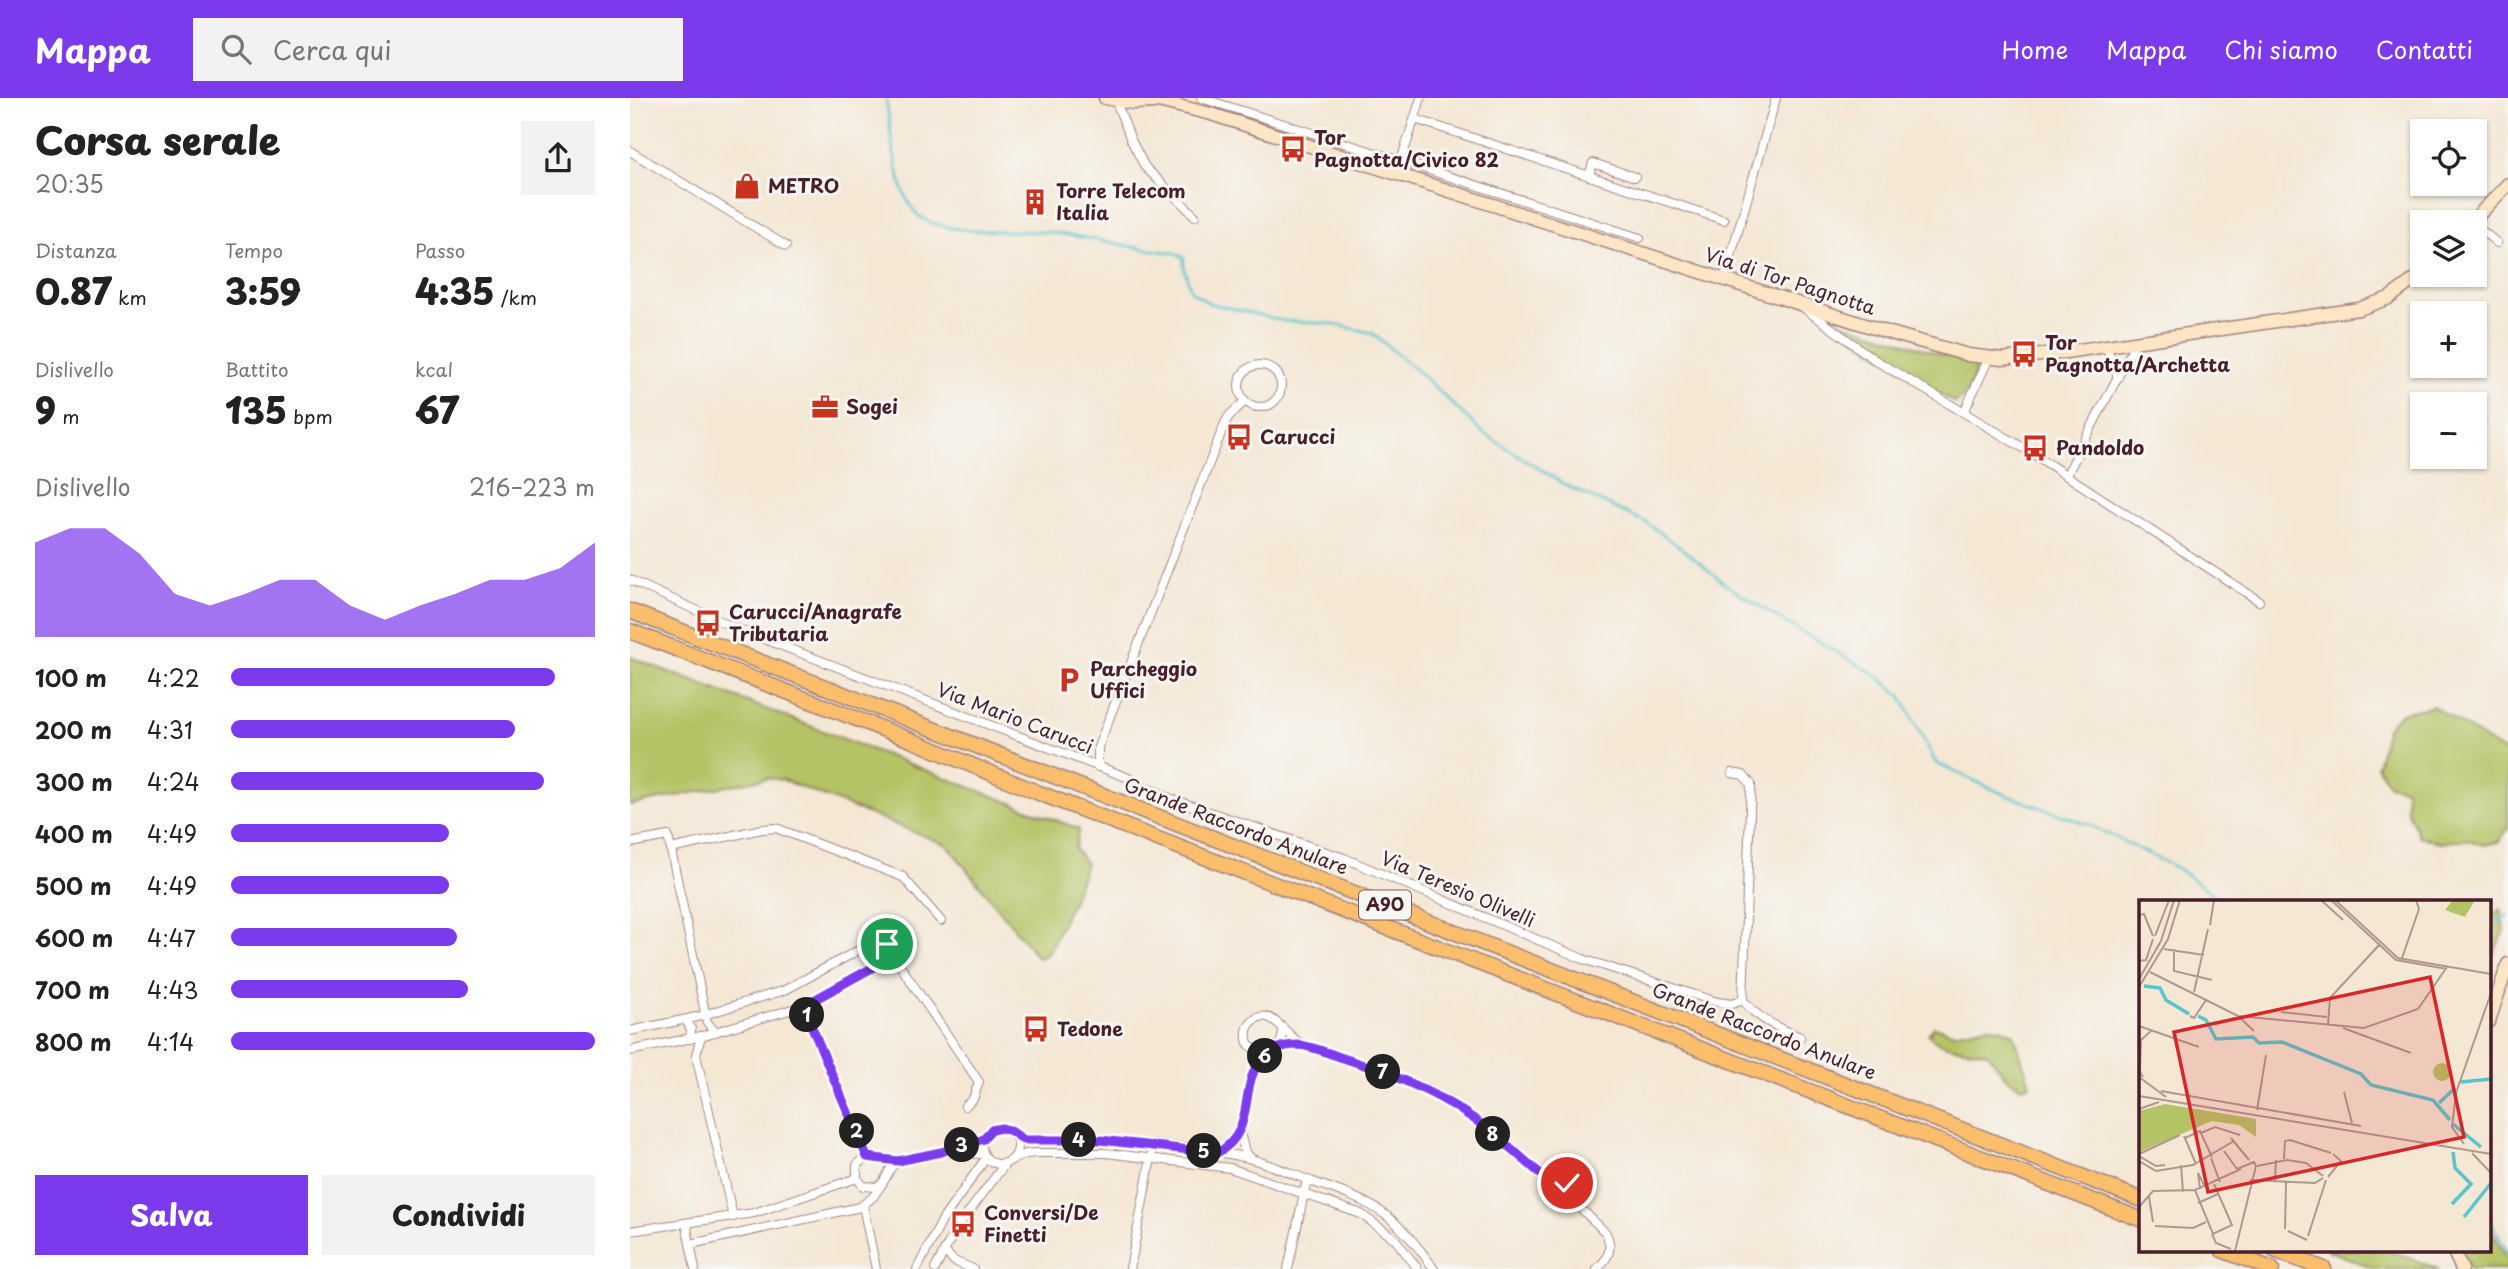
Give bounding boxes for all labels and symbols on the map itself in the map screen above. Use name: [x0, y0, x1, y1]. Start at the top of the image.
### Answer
place label: Tor Pagnotta/Civico 82: [1314, 123, 1499, 173]
bus stop icon: Tor Pagnotta/Civico 82: [1278, 134, 1308, 164]
shop icon: METRO: [732, 171, 762, 201]
place label: METRO: [768, 171, 839, 199]
place label: Torre Telecom Italia: [1056, 176, 1186, 226]
building icon: Torre Telecom Italia: [1020, 187, 1050, 217]
street label: Via di Tor Pagnotta: [1701, 239, 1879, 321]
place label: Tor Pagnotta/Archetta: [2045, 328, 2230, 378]
bus stop icon: Tor Pagnotta/Archetta: [2009, 339, 2039, 369]
office icon: Sogei: [810, 392, 840, 422]
place label: Sogei: [846, 392, 898, 420]
bus stop icon: Carucci: [1224, 422, 1254, 452]
place label: Carucci: [1260, 422, 1335, 450]
bus stop icon: Pandoldo: [2020, 433, 2050, 463]
place label: Pandoldo: [2056, 433, 2144, 461]
place label: Carucci/Anagrafe Tributaria: [729, 597, 902, 647]
bus stop icon: Carucci/Anagrafe Tributaria: [693, 608, 723, 638]
place label: Parcheggio Uffici: [1090, 654, 1197, 704]
parking icon: Parcheggio Uffici: [1054, 665, 1084, 695]
street label: Via Mario Carucci: [933, 674, 1098, 760]
street label: Grande Raccordo Anulare: [1120, 769, 1352, 881]
street label: Via Teresio Olivelli: [1377, 843, 1540, 933]
road number: A90: [1359, 890, 1411, 920]
inset map: [2139, 900, 2490, 1252]
pin: [857, 914, 917, 974]
street label: Grande Raccordo Anulare: [1648, 974, 1880, 1086]
pin: 1: [790, 998, 824, 1032]
bus stop icon: Tedone: [1021, 1014, 1051, 1044]
place label: Tedone: [1057, 1014, 1123, 1042]
pin: 6: [1248, 1038, 1282, 1074]
pin: 7: [1366, 1054, 1400, 1090]
pin: 2: [840, 1114, 874, 1148]
pin: 8: [1476, 1116, 1510, 1152]
pin: 4: [1062, 1122, 1096, 1158]
pin: 3: [944, 1128, 980, 1162]
pin: 5: [1186, 1134, 1222, 1168]
pin: [1537, 1153, 1597, 1213]
place label: Conversi/De Finetti: [984, 1198, 1099, 1248]
bus stop icon: Conversi/De Finetti: [948, 1209, 978, 1239]

